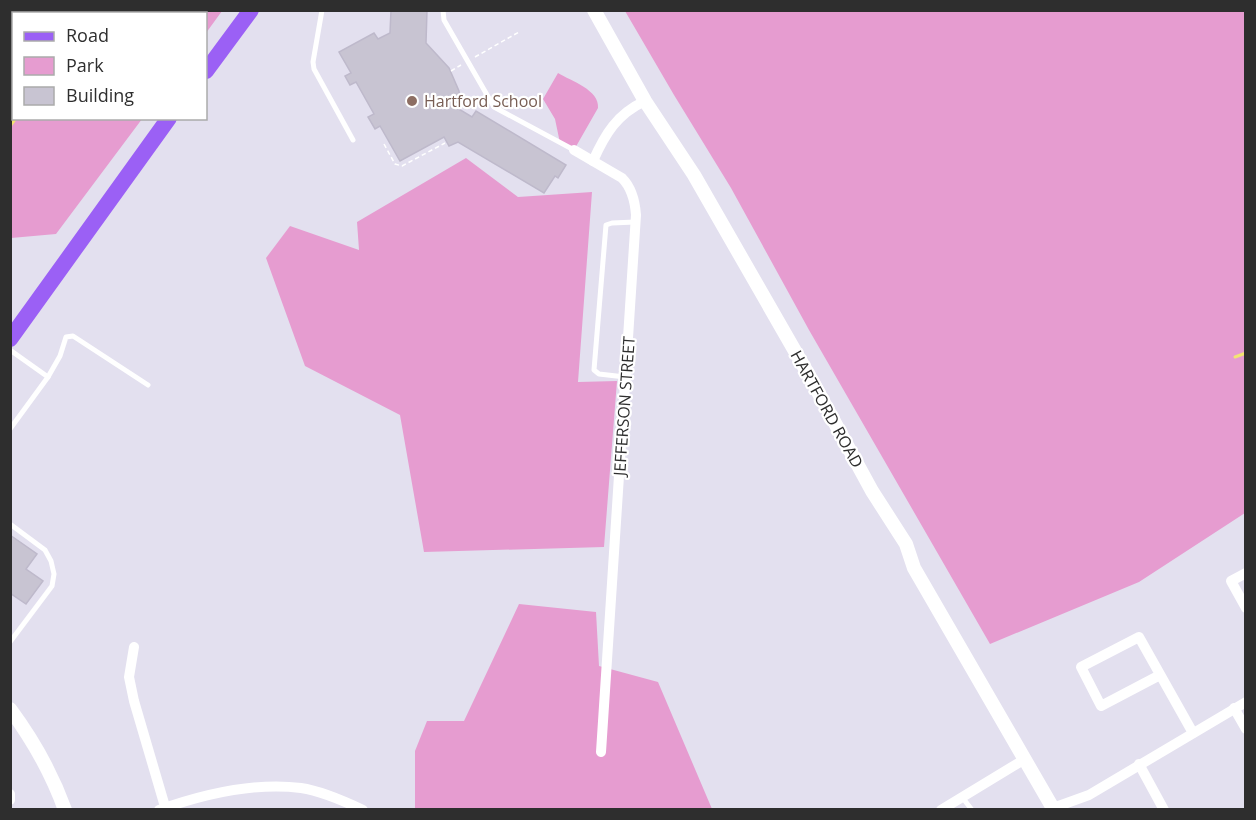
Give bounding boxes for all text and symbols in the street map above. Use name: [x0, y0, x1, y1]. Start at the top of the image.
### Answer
legend: [12, 12, 207, 120]
text: Road: [66, 23, 109, 47]
text: Park: [66, 53, 104, 77]
text: Building: [66, 83, 134, 107]
place label: Hartford School: [424, 90, 542, 112]
marker: Hartford School: [405, 94, 419, 108]
street label: JEFFERSON STREET: [608, 335, 640, 479]
street label: HARTFORD ROAD: [786, 346, 868, 472]

